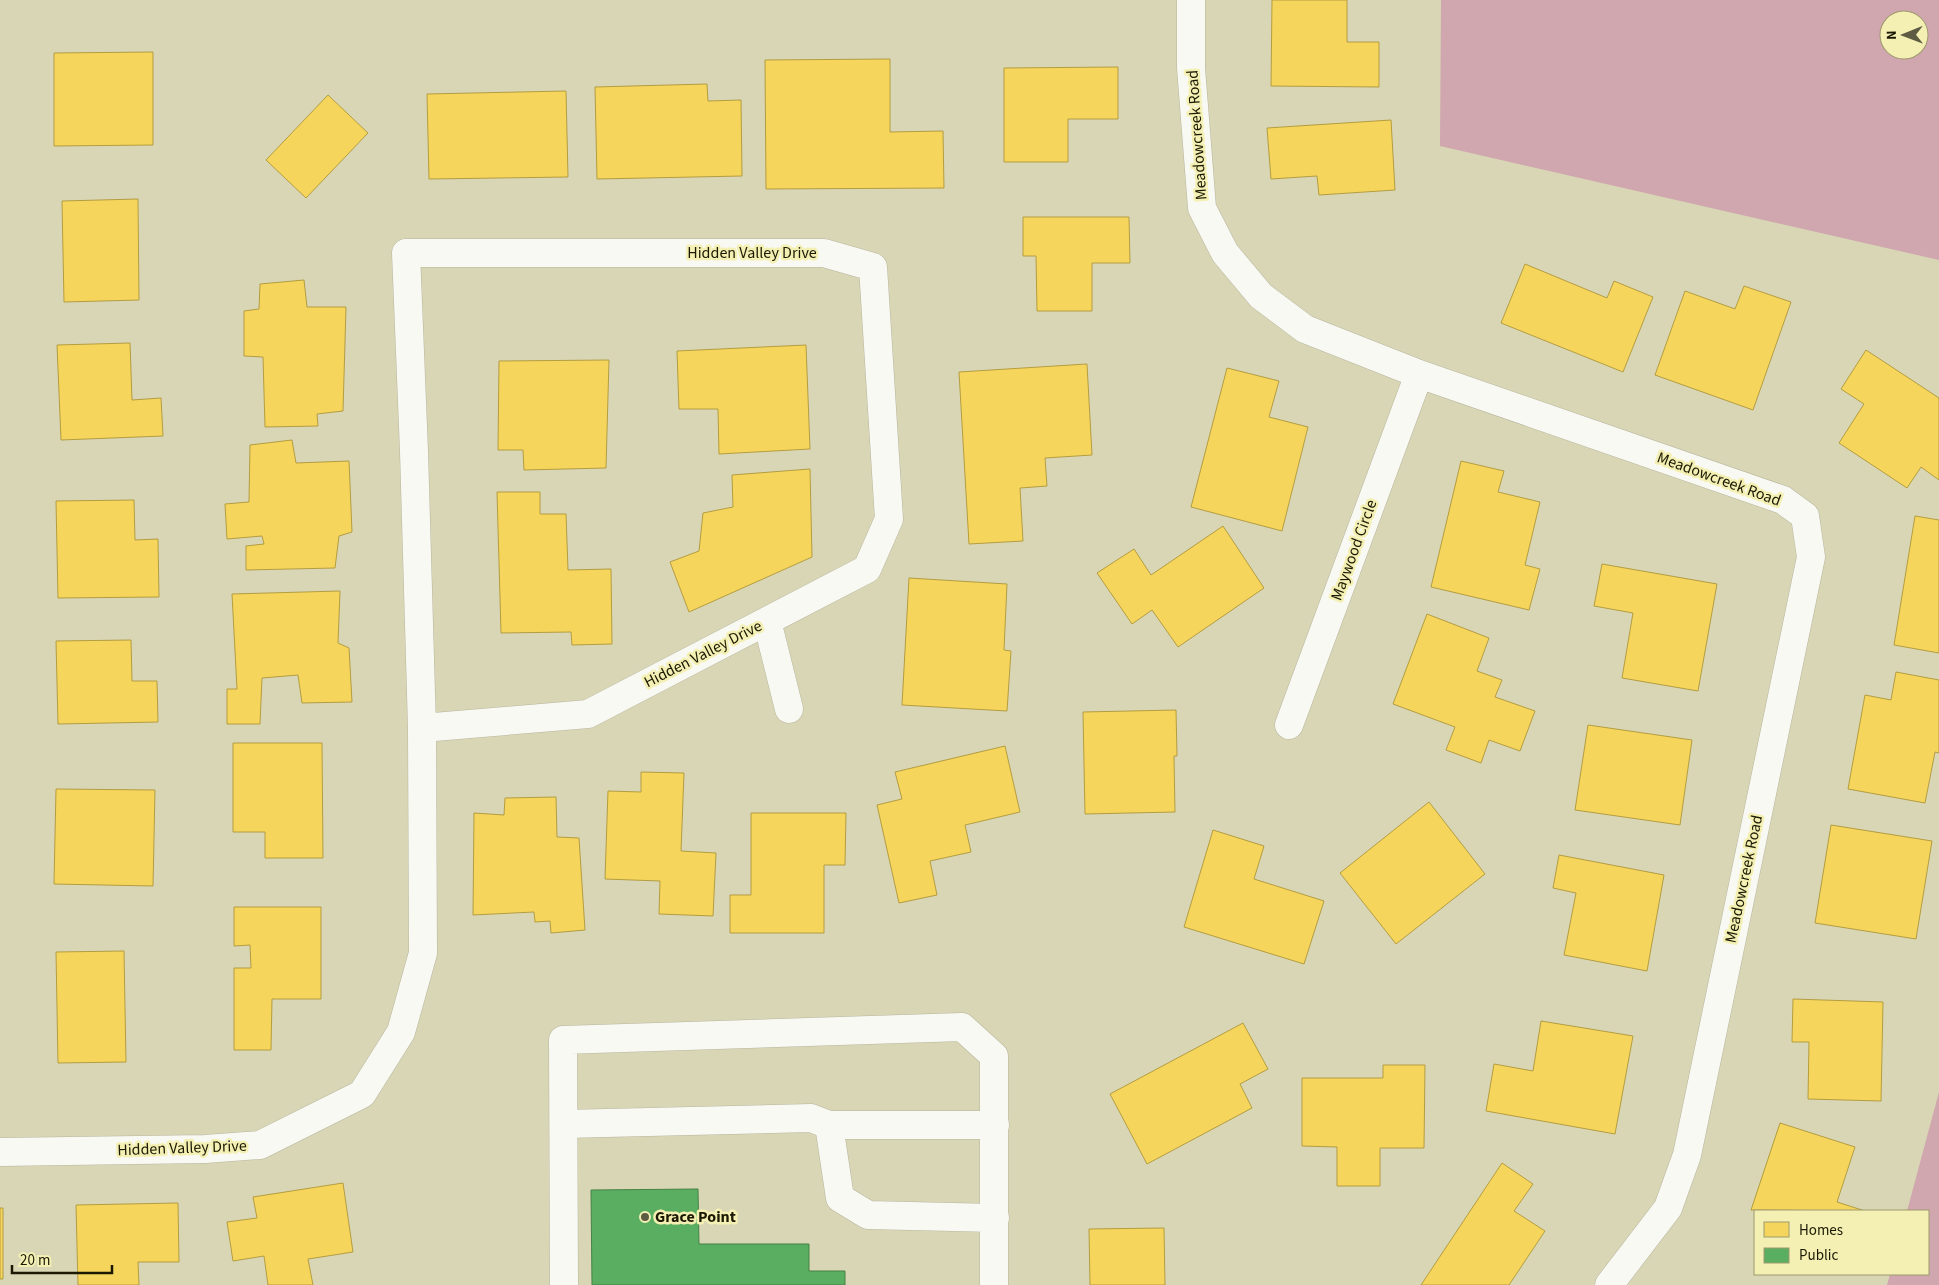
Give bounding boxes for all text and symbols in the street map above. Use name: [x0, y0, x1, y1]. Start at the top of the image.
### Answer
north arrow: [1879, 10, 1929, 60]
text: N: [1882, 30, 1902, 40]
street label: Meadowcreek Road: [1181, 69, 1213, 201]
street label: Hidden Valley Drive: [687, 242, 817, 264]
street label: Meadowcreek Road: [1654, 446, 1784, 512]
street label: Maywood Circle: [1326, 496, 1382, 603]
street label: Hidden Valley Drive: [640, 615, 766, 693]
street label: Meadowcreek Road: [1720, 813, 1768, 945]
street label: Hidden Valley Drive: [117, 1135, 247, 1161]
place label: Grace Point: [655, 1206, 736, 1228]
legend: [1754, 1210, 1929, 1275]
marker: Grace Point: [639, 1211, 651, 1223]
text: Homes: [1799, 1220, 1843, 1241]
scale bar: [12, 1242, 112, 1274]
text: Public: [1799, 1245, 1838, 1266]
text: 20 m: [20, 1250, 50, 1271]

